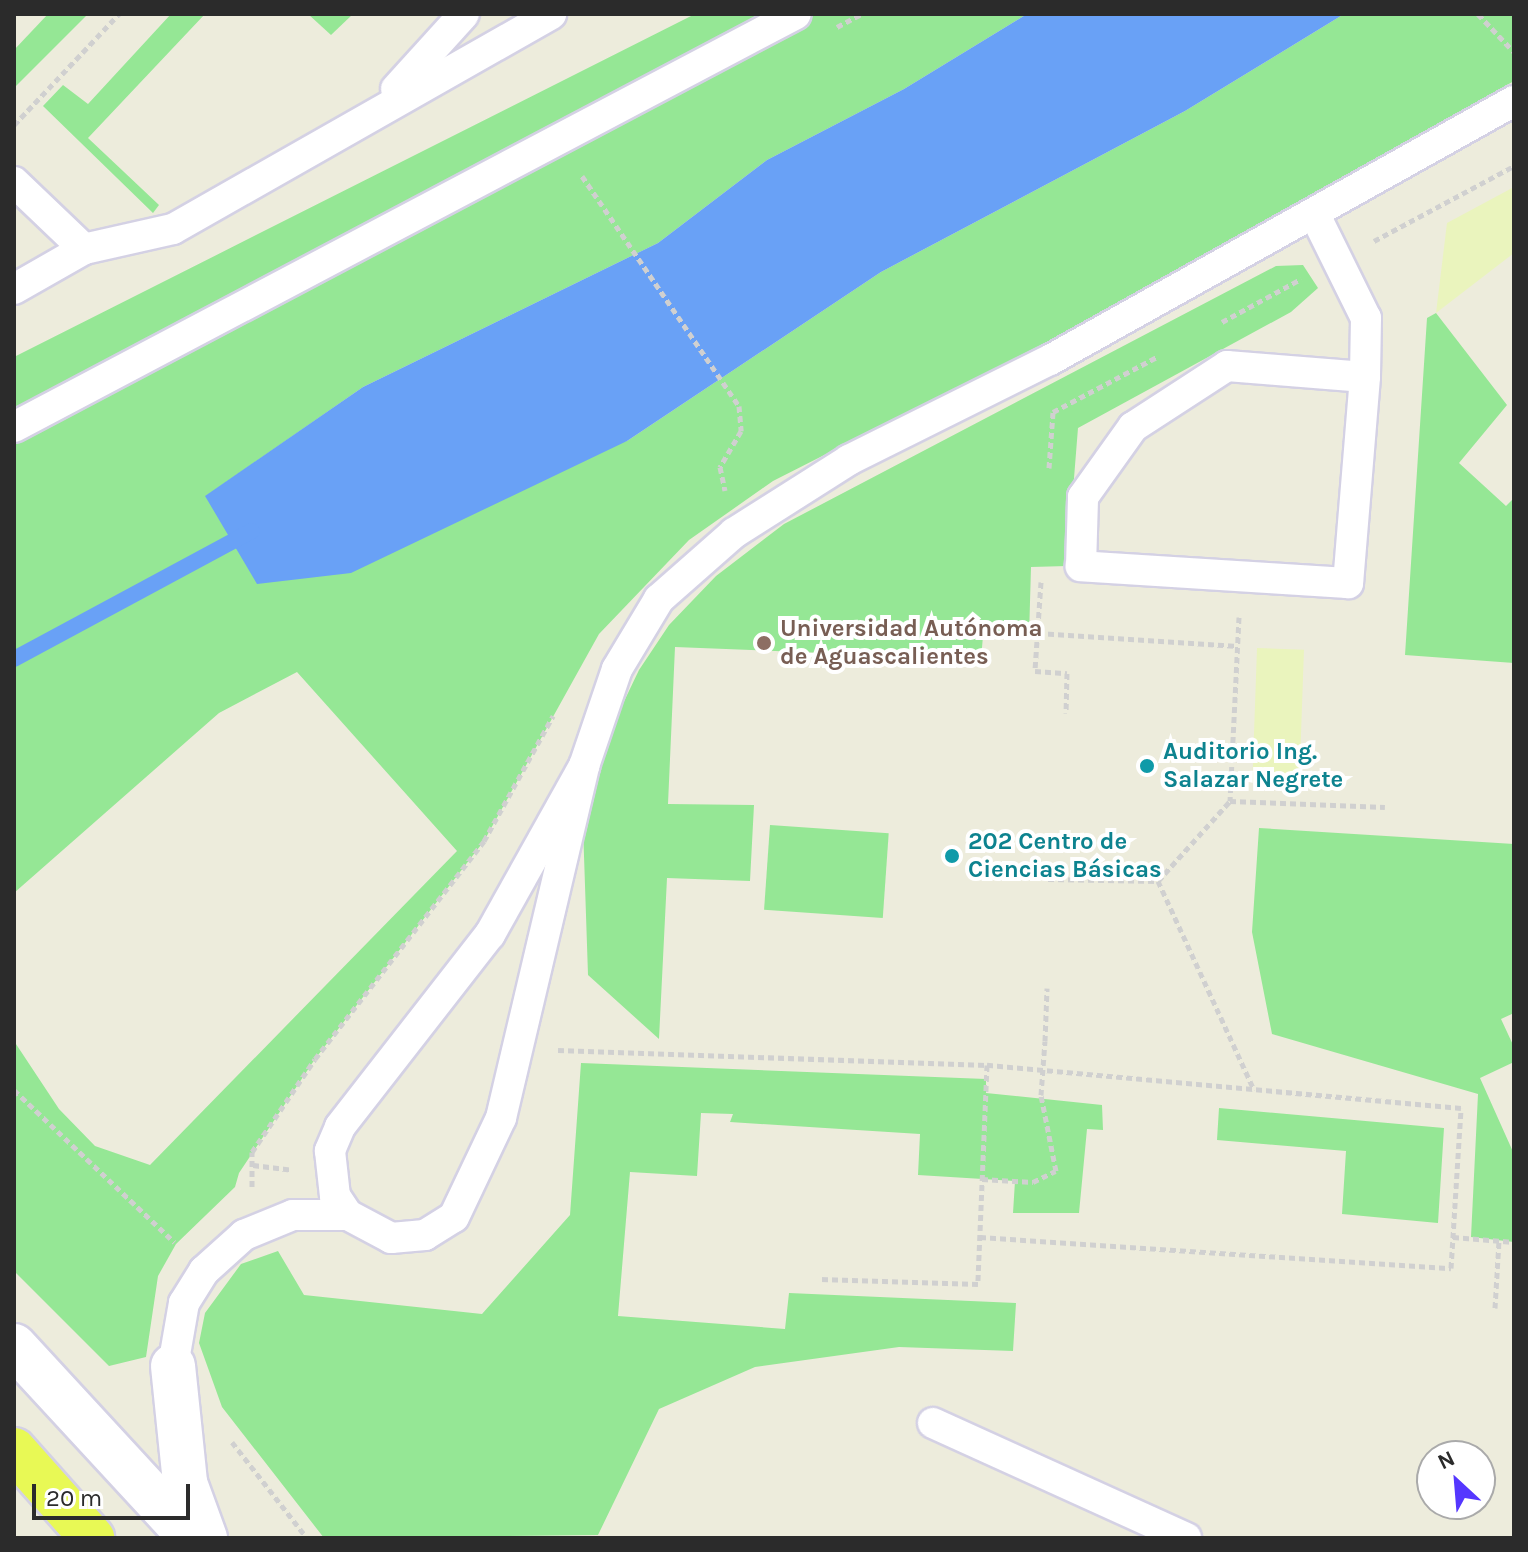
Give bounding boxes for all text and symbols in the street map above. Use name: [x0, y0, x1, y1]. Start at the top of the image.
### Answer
place label: Universidad Autónoma de Aguascalientes: [780, 615, 1043, 671]
marker: Universidad Autónoma de Aguascalientes: [755, 634, 773, 652]
place label: Auditorio Ing. Salazar Negrete: [1163, 738, 1343, 794]
marker: Auditorio Ing. Salazar Negrete: [1138, 757, 1156, 775]
place label: 202 Centro de Ciencias Básicas: [968, 828, 1162, 884]
marker: 202 Centro de Ciencias Básicas: [943, 847, 961, 865]
north arrow: [1416, 1440, 1496, 1520]
text: N: [1434, 1445, 1459, 1475]
scale bar: [36, 1468, 194, 1518]
text: 20 m: [46, 1484, 102, 1512]

